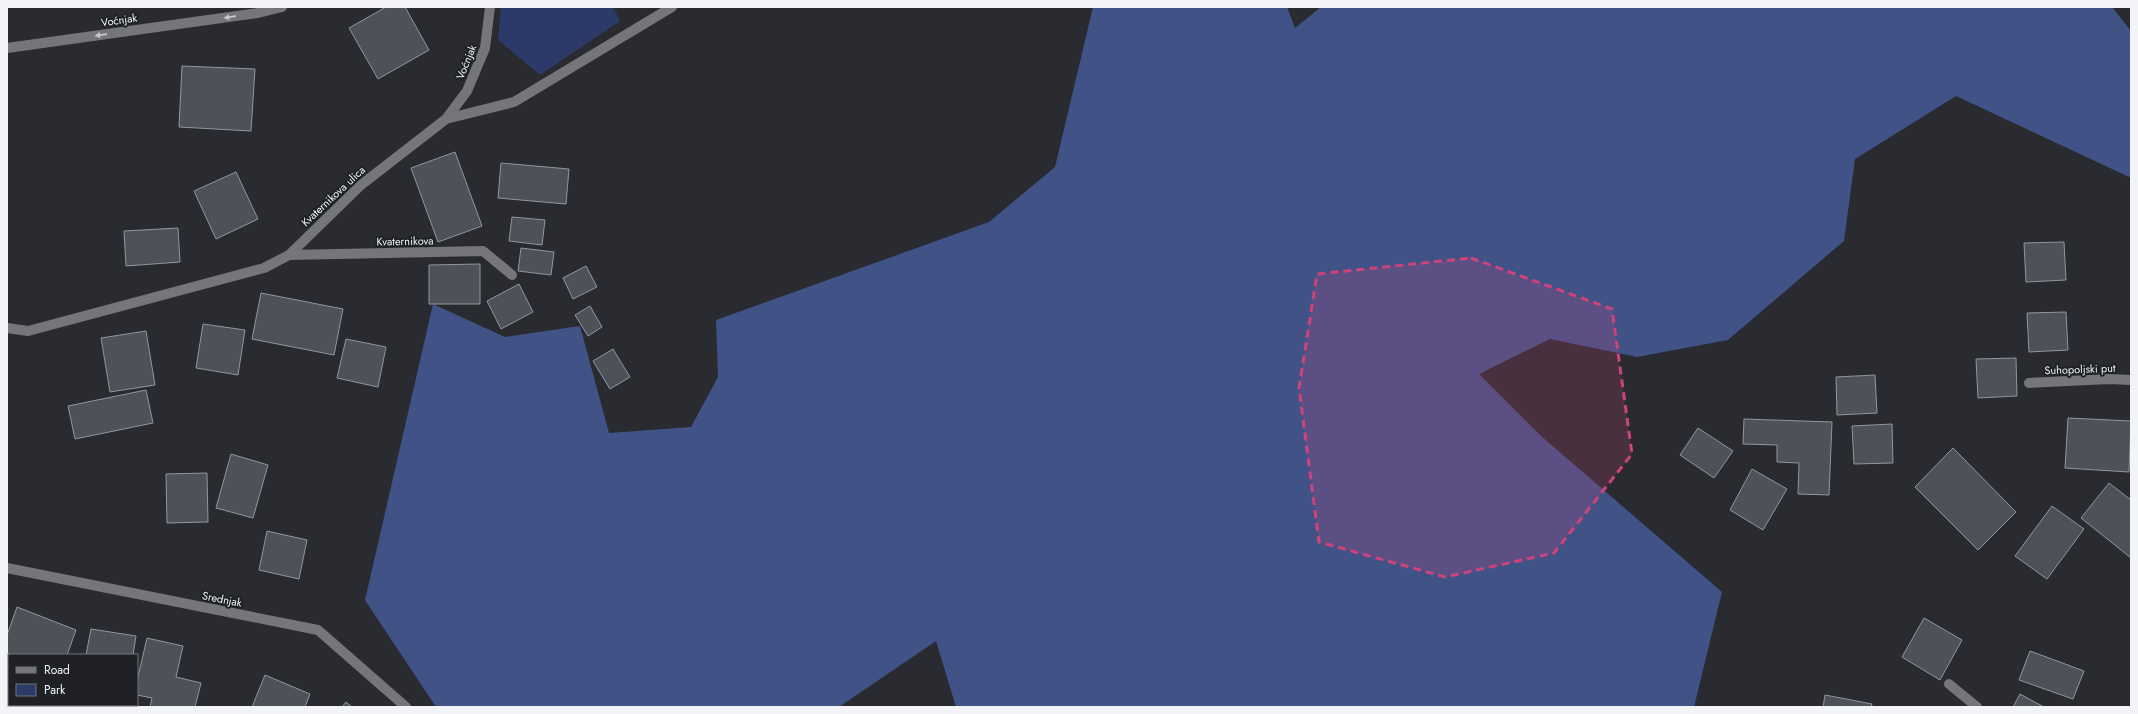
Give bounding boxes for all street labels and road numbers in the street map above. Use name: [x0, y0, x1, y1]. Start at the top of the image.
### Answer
street label: Voćnjak: [100, 10, 138, 30]
street label: Voćnjak: [452, 42, 480, 82]
street label: Kvaternikova ulica: [297, 162, 369, 230]
street label: Kvaternikova: [376, 233, 434, 249]
street label: Suhopoljski put: [2044, 360, 2116, 378]
street label: Srednjak: [201, 587, 243, 611]

